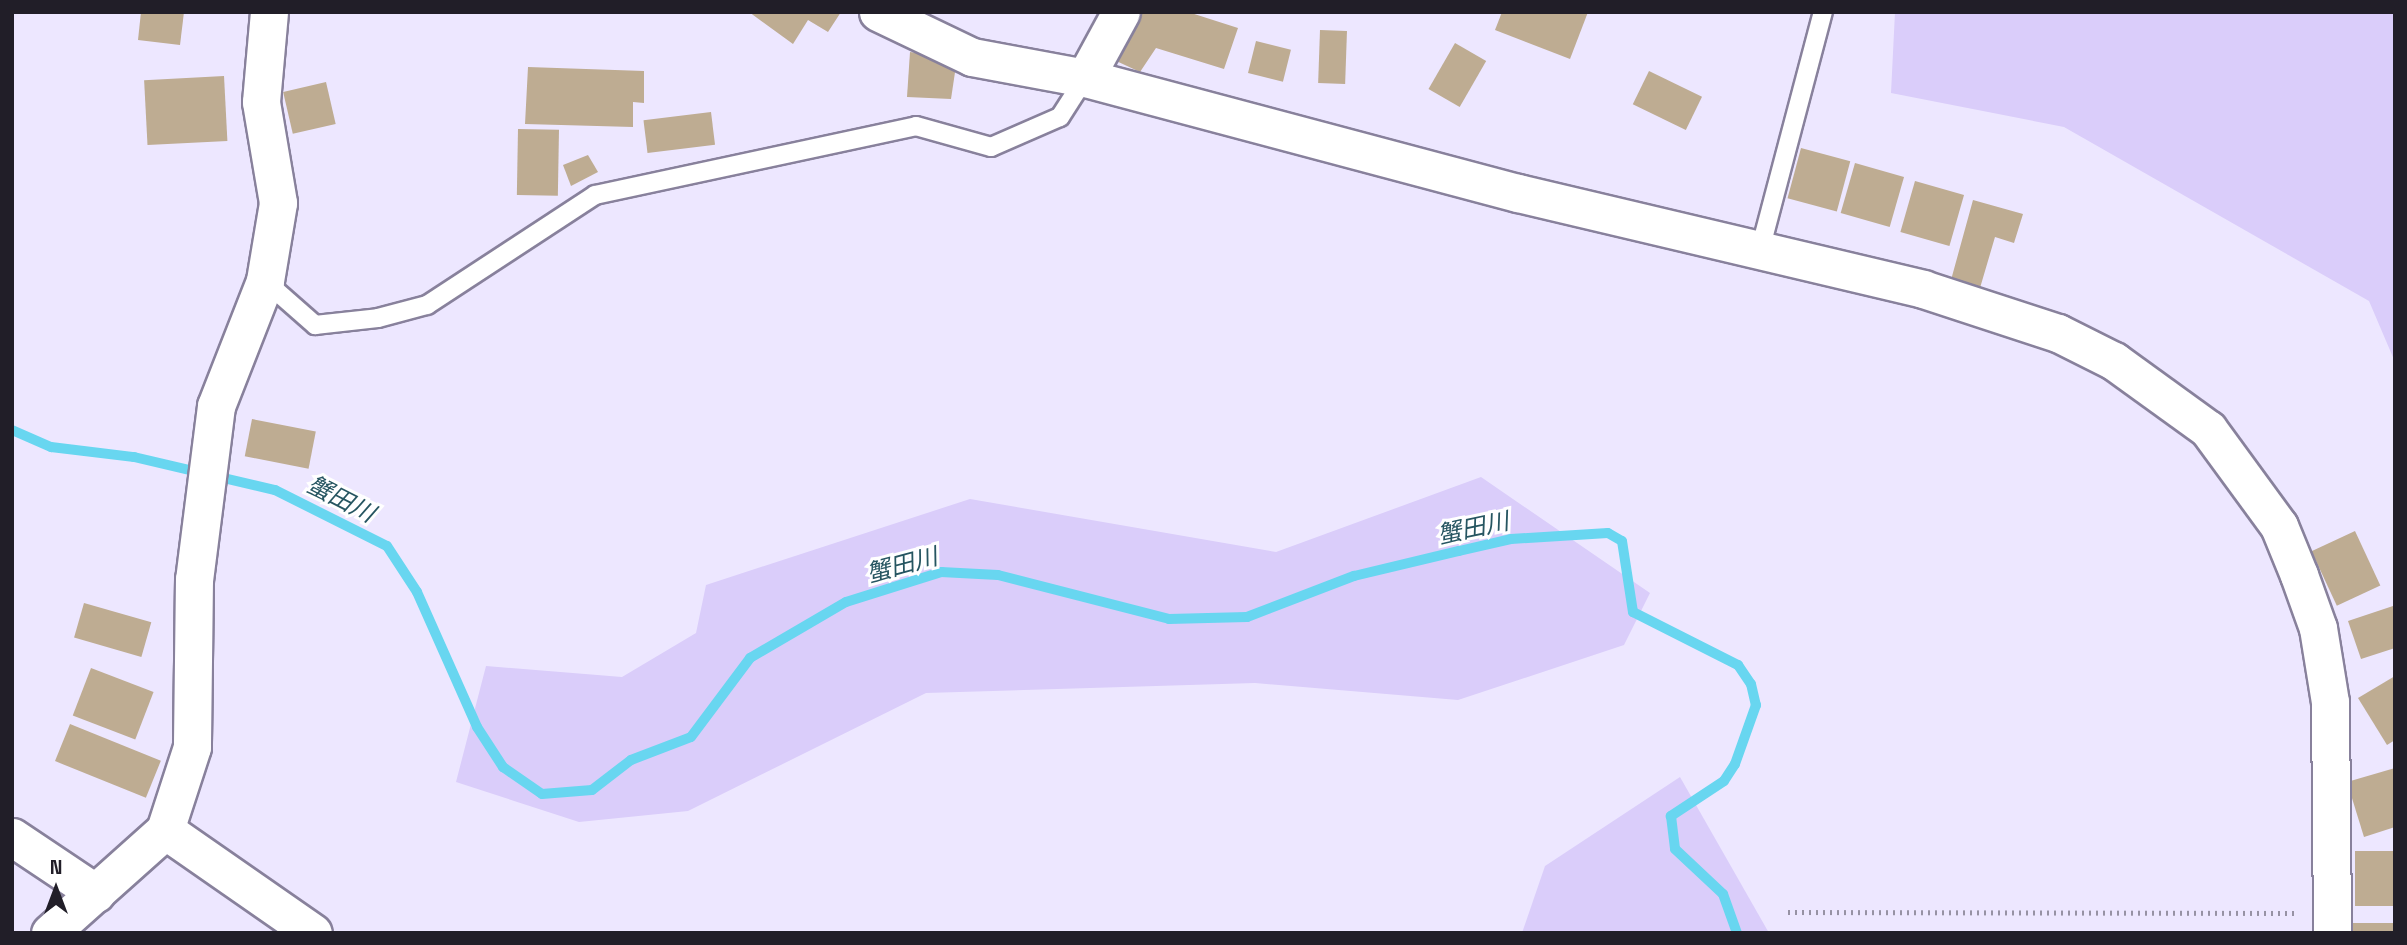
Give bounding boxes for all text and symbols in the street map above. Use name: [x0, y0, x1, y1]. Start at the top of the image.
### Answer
water label: 蟹田川: [302, 470, 380, 528]
water label: 蟹田川: [1435, 506, 1511, 550]
water label: 蟹田川: [863, 542, 941, 588]
north arrow: [21, 854, 91, 924]
text: N: [50, 855, 62, 880]

